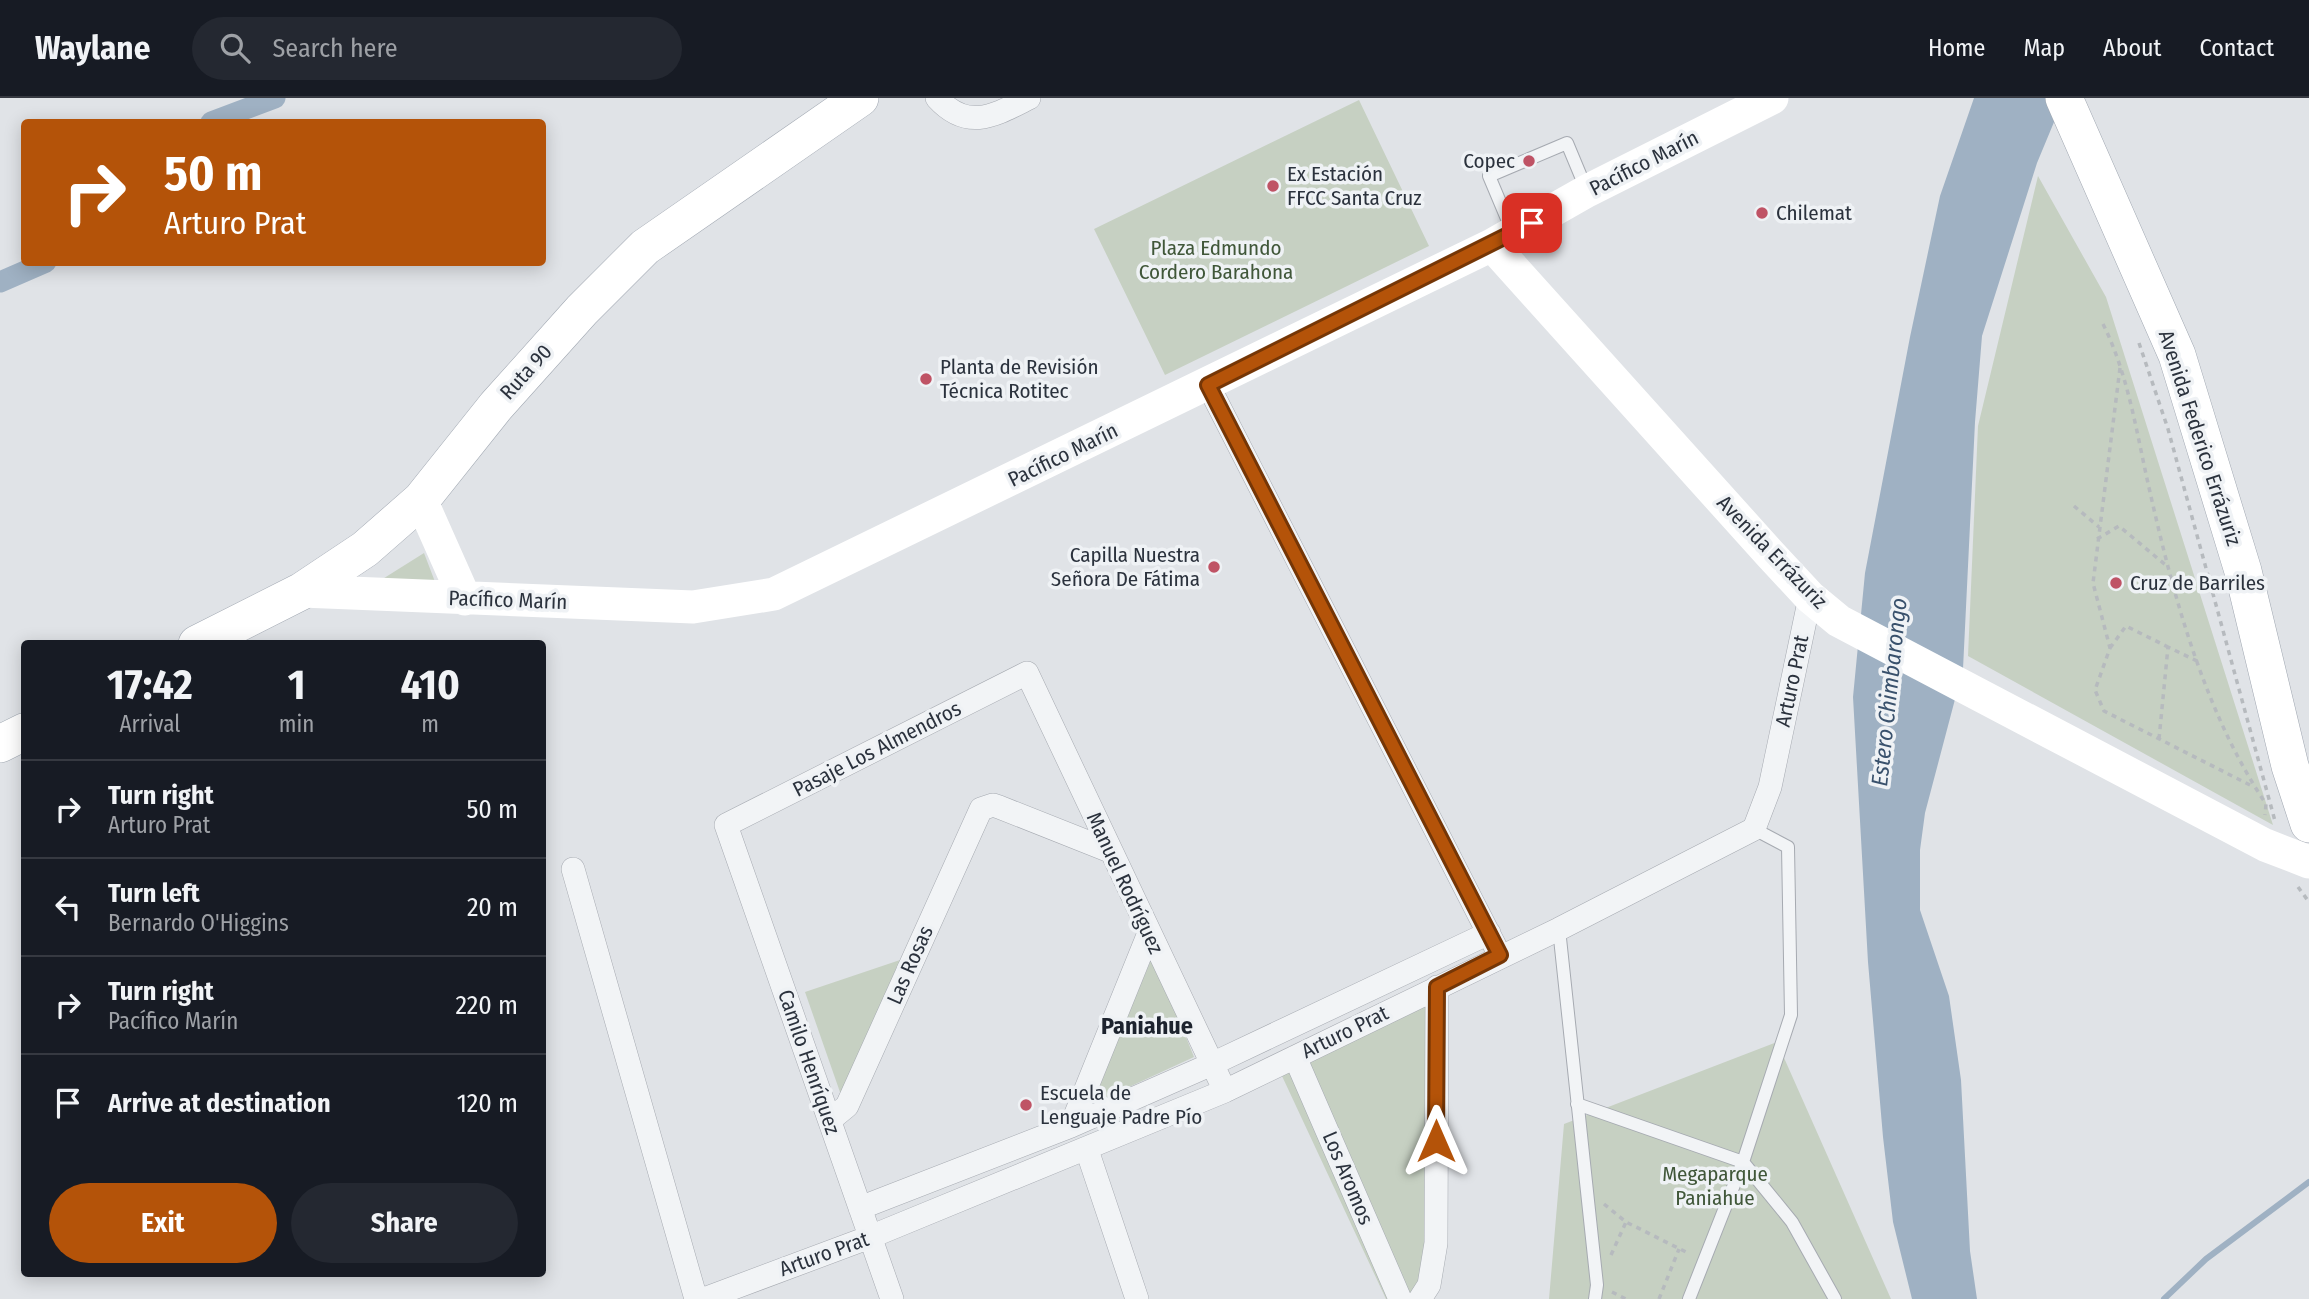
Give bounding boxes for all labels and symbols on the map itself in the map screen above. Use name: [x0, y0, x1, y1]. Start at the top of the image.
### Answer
street label: Pacífico Marín: [1585, 124, 1703, 202]
place label: Copec: [1463, 148, 1515, 174]
marker: Copec: [1521, 153, 1537, 169]
place label: Ex Estación FFCC Santa Cruz: [1287, 161, 1422, 211]
marker: Ex Estación FFCC Santa Cruz: [1265, 178, 1281, 194]
pin: [1502, 193, 1562, 253]
place label: Chilemat: [1776, 200, 1852, 226]
marker: Chilemat: [1754, 205, 1770, 221]
park label: Plaza Edmundo Cordero Barahona: [1139, 235, 1293, 285]
street label: Avenida Federico Errázuriz: [2153, 327, 2247, 549]
street label: Ruta 90: [494, 339, 558, 405]
place label: Planta de Revisión Técnica Rotitec: [940, 354, 1099, 404]
marker: Planta de Revisión Técnica Rotitec: [918, 371, 934, 387]
street label: Pacífico Marín: [1004, 417, 1122, 493]
street label: Avenida Errázuriz: [1711, 490, 1833, 614]
place label: Capilla Nuestra Señora De Fátima: [1051, 542, 1200, 592]
marker: Capilla Nuestra Señora De Fátima: [1206, 559, 1222, 575]
place label: Cruz de Barriles: [2130, 570, 2265, 596]
marker: Cruz de Barriles: [2108, 575, 2124, 591]
street label: Pacífico Marín: [448, 585, 568, 615]
water label: Estero Chimbarongo: [1865, 596, 1913, 788]
street label: Arturo Prat: [1770, 633, 1814, 729]
street label: Pasaje Los Almendros: [788, 695, 966, 803]
street label: Manuel Rodríguez: [1081, 808, 1169, 958]
street label: Las Rosas: [881, 922, 939, 1008]
street label: Camilo Henríquez: [772, 986, 846, 1138]
street label: Arturo Prat: [1297, 1000, 1393, 1064]
district label: Paniahue: [1101, 1012, 1193, 1040]
place label: Escuela de Lenguaje Padre Pío: [1040, 1080, 1202, 1130]
marker: Escuela de Lenguaje Padre Pío: [1018, 1097, 1034, 1113]
position arrow: [1399, 1104, 1473, 1178]
street label: Los Aromos: [1317, 1127, 1379, 1229]
park label: Megaparque Paniahue: [1662, 1161, 1768, 1211]
street label: Arturo Prat: [776, 1226, 872, 1282]

